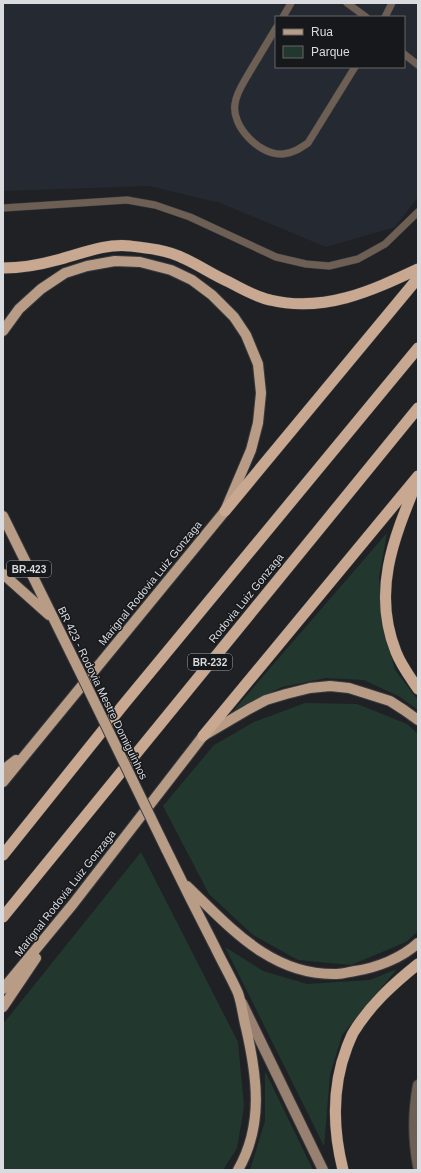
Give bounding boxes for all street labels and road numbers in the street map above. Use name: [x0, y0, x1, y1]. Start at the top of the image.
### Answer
street label: Marignal Rodovia Luiz Gonzaga: [96, 518, 204, 648]
street label: Rodovia Luiz Gonzaga: [206, 550, 286, 645]
road number: BR-423: [7, 561, 51, 577]
street label: BR 423 - Rodovia Mestre Domiguinhos: [56, 605, 150, 782]
road number: BR-232: [188, 654, 232, 670]
street label: Marignal Rodovia Luiz Gonzaga: [12, 827, 118, 958]

